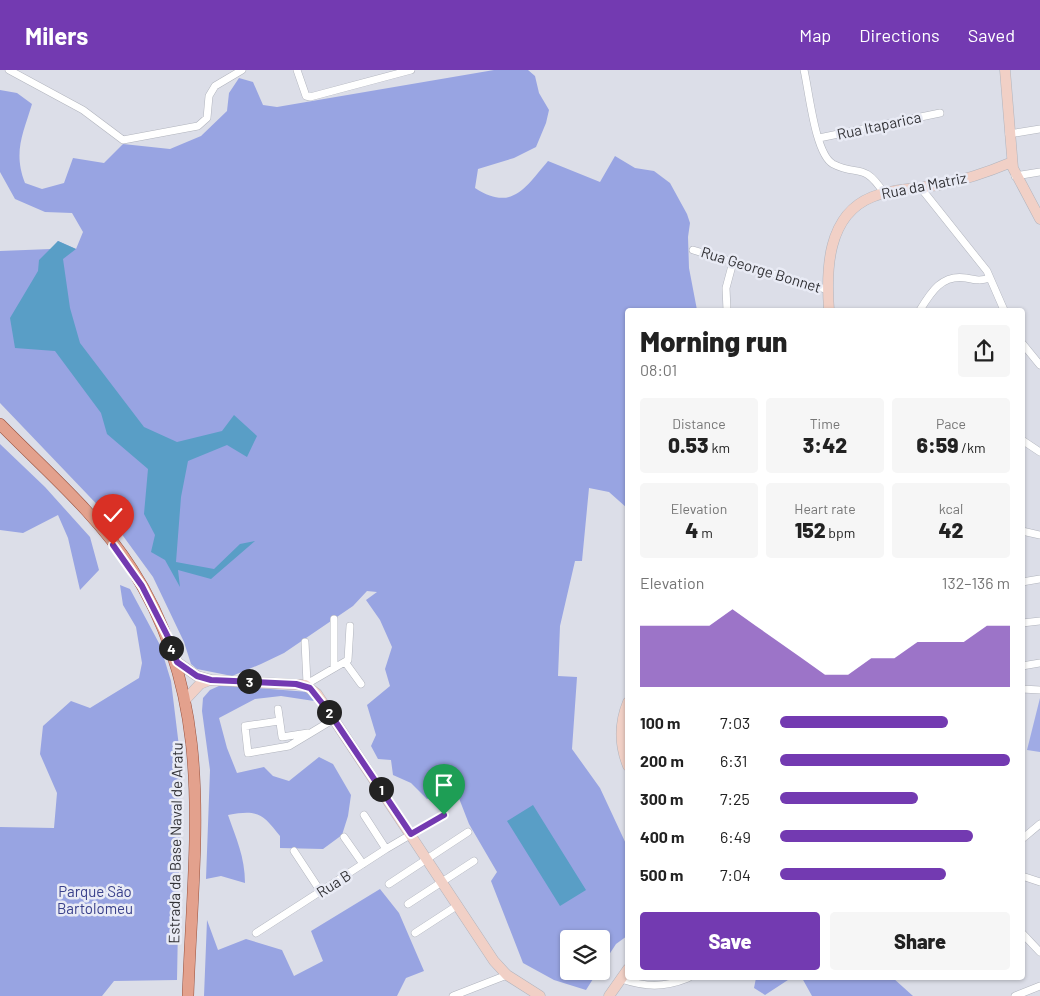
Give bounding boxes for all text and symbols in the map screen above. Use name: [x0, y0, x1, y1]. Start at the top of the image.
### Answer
text: Milers: [25, 21, 88, 50]
text: Map: [799, 24, 831, 46]
text: Directions: [859, 24, 940, 46]
text: Saved: [968, 24, 1015, 46]
street label: Rua Itaparica: [835, 107, 923, 143]
street label: Rua da Matriz: [880, 168, 968, 202]
street label: Rua George Bonnet: [699, 242, 823, 296]
text: Morning run: [640, 324, 788, 358]
button: share: [958, 325, 1010, 377]
text: 08:01: [640, 360, 677, 379]
text: Distance: [672, 415, 726, 432]
text: Time: [810, 415, 840, 432]
text: Pace: [936, 415, 966, 432]
text: 0.53: [668, 432, 709, 457]
text: 3:42: [803, 432, 847, 457]
text: 6:59: [917, 432, 958, 457]
text: km: [709, 439, 730, 456]
text: /km: [958, 439, 985, 456]
pin: [92, 494, 134, 545]
text: Elevation: [671, 500, 727, 517]
text: Heart rate: [794, 500, 856, 517]
text: kcal: [939, 500, 963, 517]
icon: check: [99, 501, 127, 529]
text: 4: [685, 517, 698, 542]
text: 152: [795, 517, 826, 542]
text: 42: [938, 517, 964, 542]
text: m: [698, 524, 713, 541]
text: bpm: [826, 524, 855, 541]
text: Elevation: [640, 573, 704, 592]
text: 132–136 m: [942, 573, 1010, 592]
pin: 4: [158, 636, 184, 660]
text: 4: [167, 640, 176, 657]
pin: 3: [236, 668, 262, 694]
text: 3: [246, 673, 253, 690]
pin: 2: [316, 700, 342, 724]
text: 2: [326, 704, 333, 721]
text: 100 m: [640, 713, 680, 732]
text: 7:03: [720, 713, 750, 732]
street label: Estrada da Base Naval de Aratu: [164, 742, 186, 944]
text: 200 m: [640, 751, 684, 770]
text: 6:31: [720, 751, 747, 770]
pin: [423, 764, 465, 815]
icon: arrive: [430, 771, 458, 799]
pin: 1: [368, 776, 394, 802]
text: 1: [379, 781, 384, 798]
text: 300 m: [640, 789, 683, 808]
text: 7:25: [720, 789, 750, 808]
text: 400 m: [640, 827, 684, 846]
text: 6:49: [720, 827, 751, 846]
street label: Rua B: [313, 865, 354, 901]
text: 500 m: [640, 865, 683, 884]
text: 7:04: [720, 865, 751, 884]
park label: Parque São Bartolomeu: [57, 882, 133, 917]
button: Save: [640, 912, 820, 970]
button: Share: [830, 912, 1010, 970]
map controls: [560, 930, 610, 980]
button: layers: [560, 930, 610, 980]

